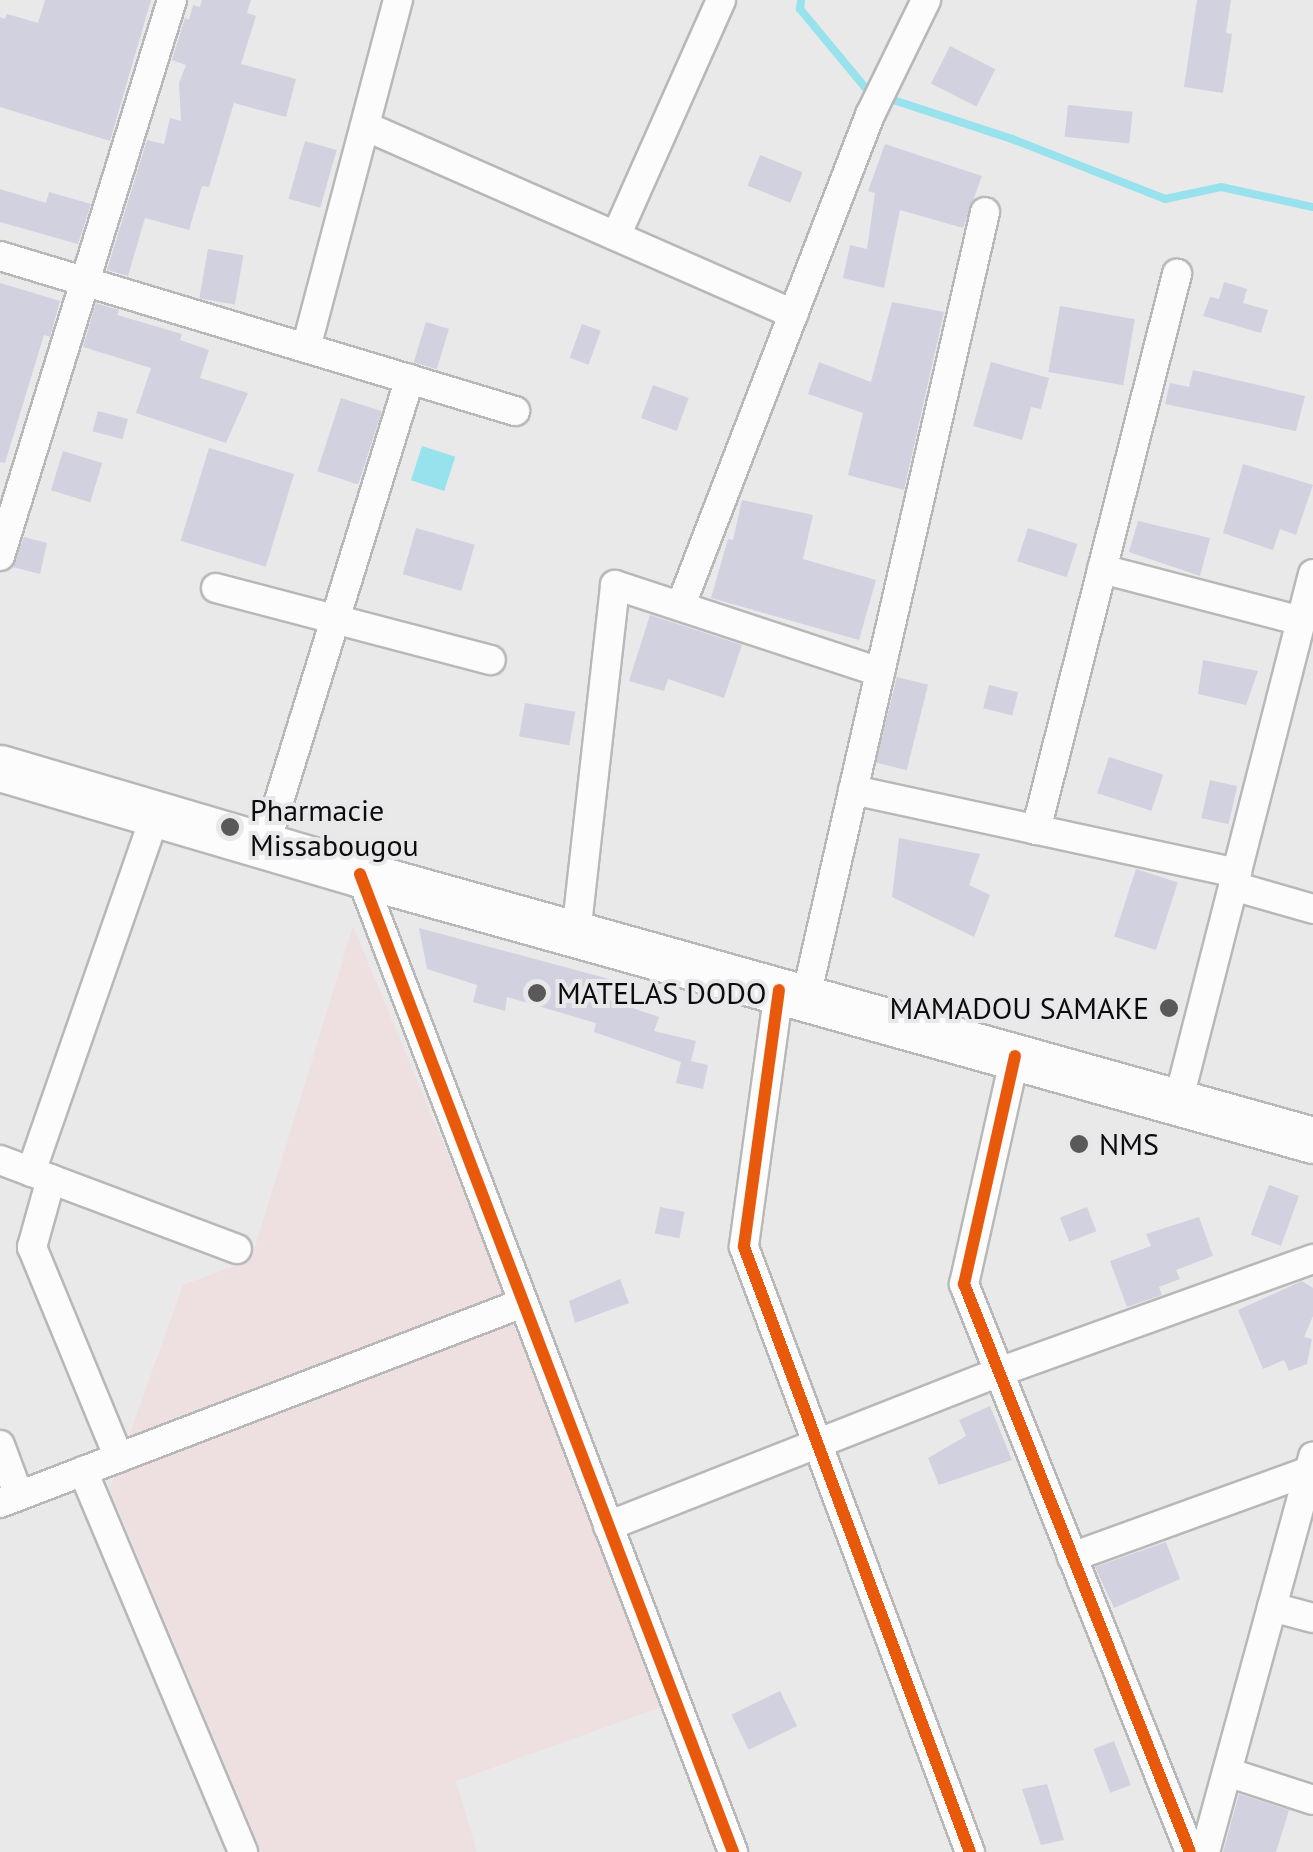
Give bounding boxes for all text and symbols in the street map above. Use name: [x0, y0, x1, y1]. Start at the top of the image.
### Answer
place label: Pharmacie Missabougou: [250, 792, 419, 862]
marker: Pharmacie Missabougou: [219, 816, 241, 838]
place label: MATELAS DODO: [557, 975, 766, 1011]
marker: MATELAS DODO: [526, 982, 548, 1004]
place label: MAMADOU SAMAKE: [890, 990, 1149, 1026]
marker: MAMADOU SAMAKE: [1158, 997, 1180, 1019]
place label: NMS: [1099, 1126, 1159, 1162]
marker: NMS: [1068, 1133, 1090, 1155]

